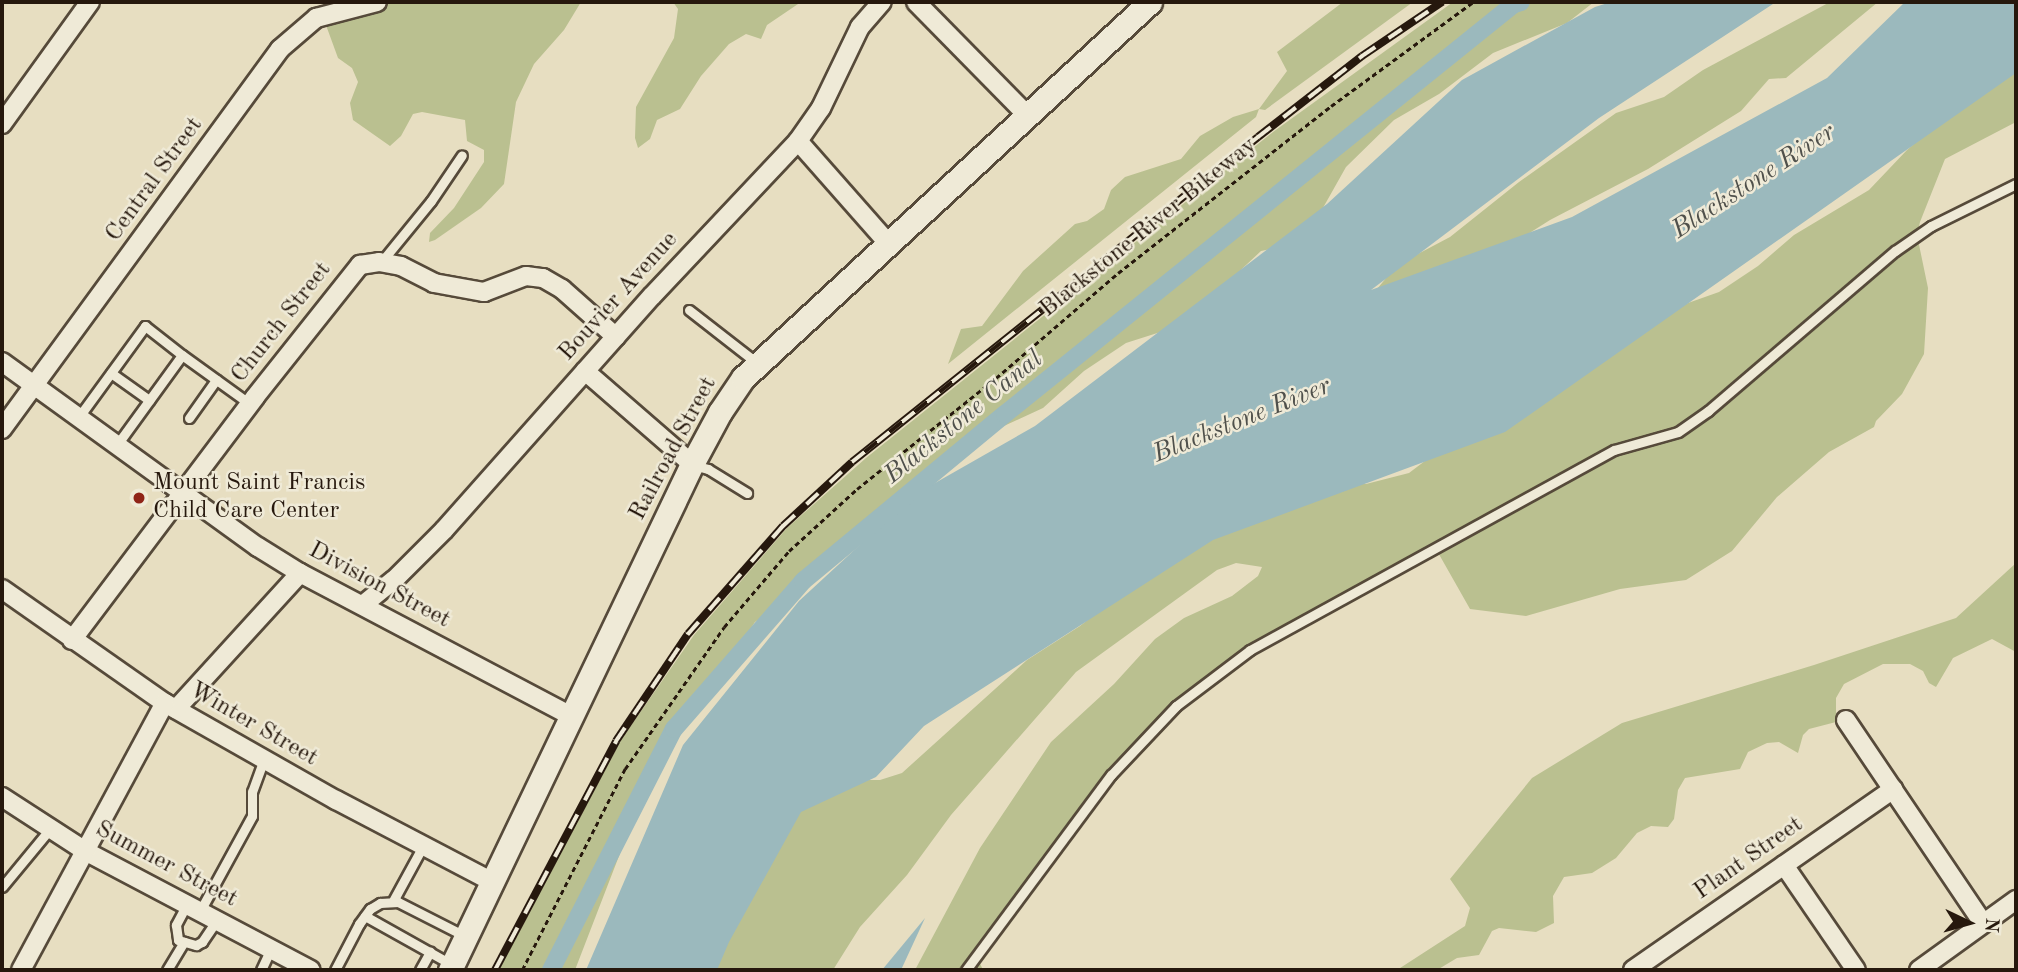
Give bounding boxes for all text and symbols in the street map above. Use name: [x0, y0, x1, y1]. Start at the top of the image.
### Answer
street label: Central Street: [100, 112, 210, 248]
water label: Blackstone River: [1666, 118, 1842, 246]
street label: Blackstone River Bikeway: [1035, 132, 1263, 324]
street label: Bouvier Avenue: [553, 226, 685, 368]
street label: Church Street: [226, 257, 338, 389]
water label: Blackstone Canal: [878, 345, 1050, 491]
water label: Blackstone River: [1149, 371, 1335, 471]
street label: Railroad Street: [624, 372, 724, 526]
place label: Mount Saint Francis Child Care Center: [153, 470, 365, 526]
marker: Mount Saint Francis Child Care Center: [131, 490, 147, 506]
street label: Division Street: [303, 537, 455, 635]
street label: Winter Street: [184, 677, 322, 773]
street label: Plant Street: [1689, 811, 1809, 907]
street label: Summer Street: [90, 815, 242, 915]
north arrow: [1934, 888, 2004, 958]
text: N: [1980, 917, 2001, 933]

